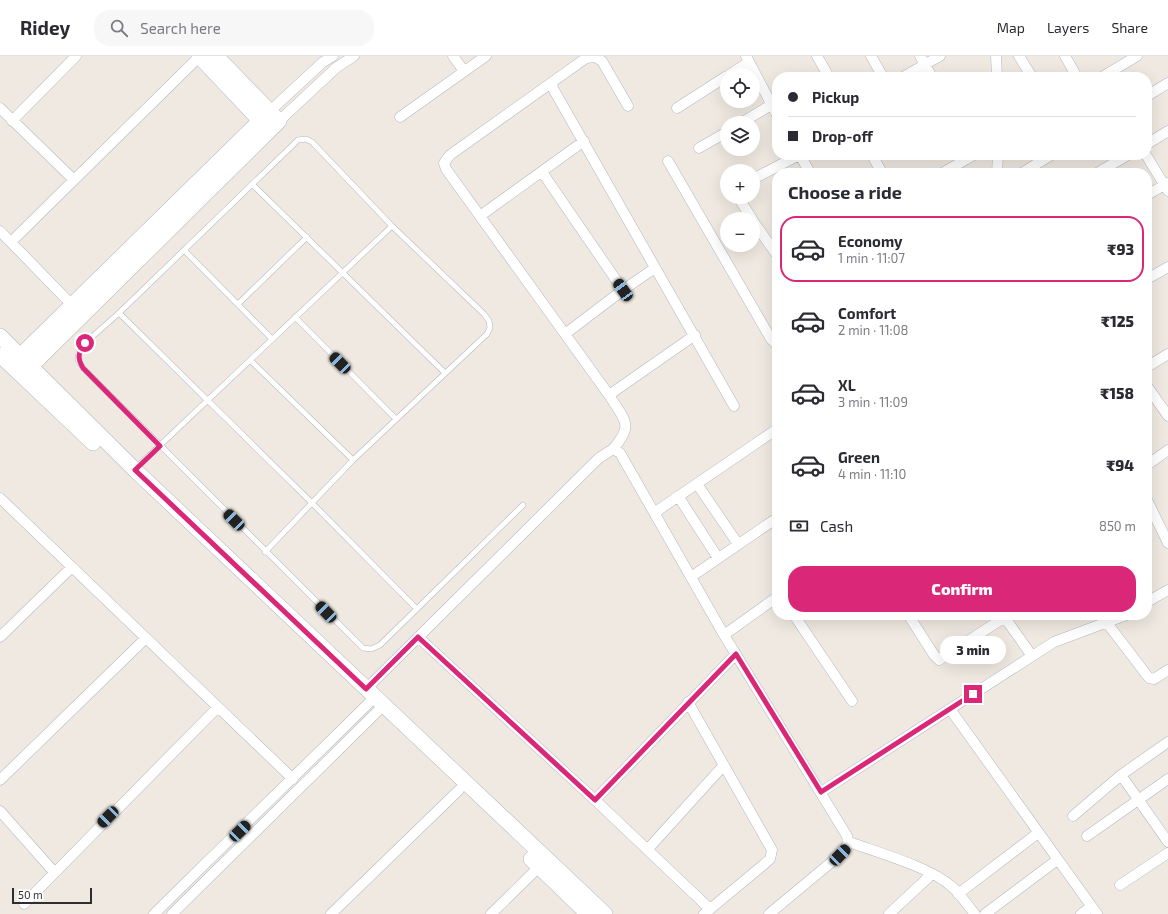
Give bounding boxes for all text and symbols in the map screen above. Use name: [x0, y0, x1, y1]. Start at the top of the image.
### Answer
search box: [94, 10, 374, 46]
text: Ridey: [20, 16, 70, 39]
icon: search: [108, 17, 130, 39]
text: Search here: [140, 19, 221, 37]
text: Map: [997, 19, 1025, 36]
text: Layers: [1047, 19, 1089, 36]
text: Share: [1111, 19, 1148, 36]
map controls: [720, 68, 760, 252]
button: locate: [720, 68, 760, 108]
text: Pickup: [812, 88, 859, 106]
button: layers: [720, 116, 760, 156]
text: Drop-off: [812, 127, 873, 145]
button: +: [720, 164, 760, 204]
text: Choose a ride: [788, 181, 902, 203]
button: −: [720, 212, 760, 252]
icon: car: [790, 231, 826, 267]
text: Economy: [838, 232, 903, 250]
text: ₹93: [1107, 240, 1134, 258]
text: 1 min · 11:07: [838, 250, 905, 266]
car: [611, 277, 635, 303]
icon: car: [790, 303, 826, 339]
text: Comfort: [838, 304, 896, 322]
text: ₹125: [1101, 312, 1134, 330]
text: 2 min · 11:08: [838, 322, 908, 338]
route start: [76, 334, 94, 352]
car: [327, 350, 353, 376]
icon: car: [790, 375, 826, 411]
text: XL: [838, 376, 856, 394]
text: ₹158: [1100, 384, 1134, 402]
text: 3 min · 11:09: [838, 394, 908, 410]
icon: car: [790, 447, 826, 483]
text: Green: [838, 448, 880, 466]
text: ₹94: [1106, 456, 1134, 474]
text: 4 min · 11:10: [838, 466, 906, 482]
car: [221, 507, 247, 533]
icon: cash: [788, 515, 810, 537]
text: Cash: [820, 517, 853, 535]
text: 850 m: [1099, 518, 1136, 534]
button: Confirm: [788, 566, 1136, 612]
car: [313, 599, 339, 625]
callout: 3 min: [940, 636, 1006, 664]
text: 3 min: [956, 642, 990, 658]
route end: [964, 685, 982, 703]
car: [95, 804, 121, 830]
car: [227, 818, 253, 844]
car: [827, 842, 853, 868]
scale bar: [12, 886, 92, 905]
text: 50 m: [18, 888, 43, 901]

